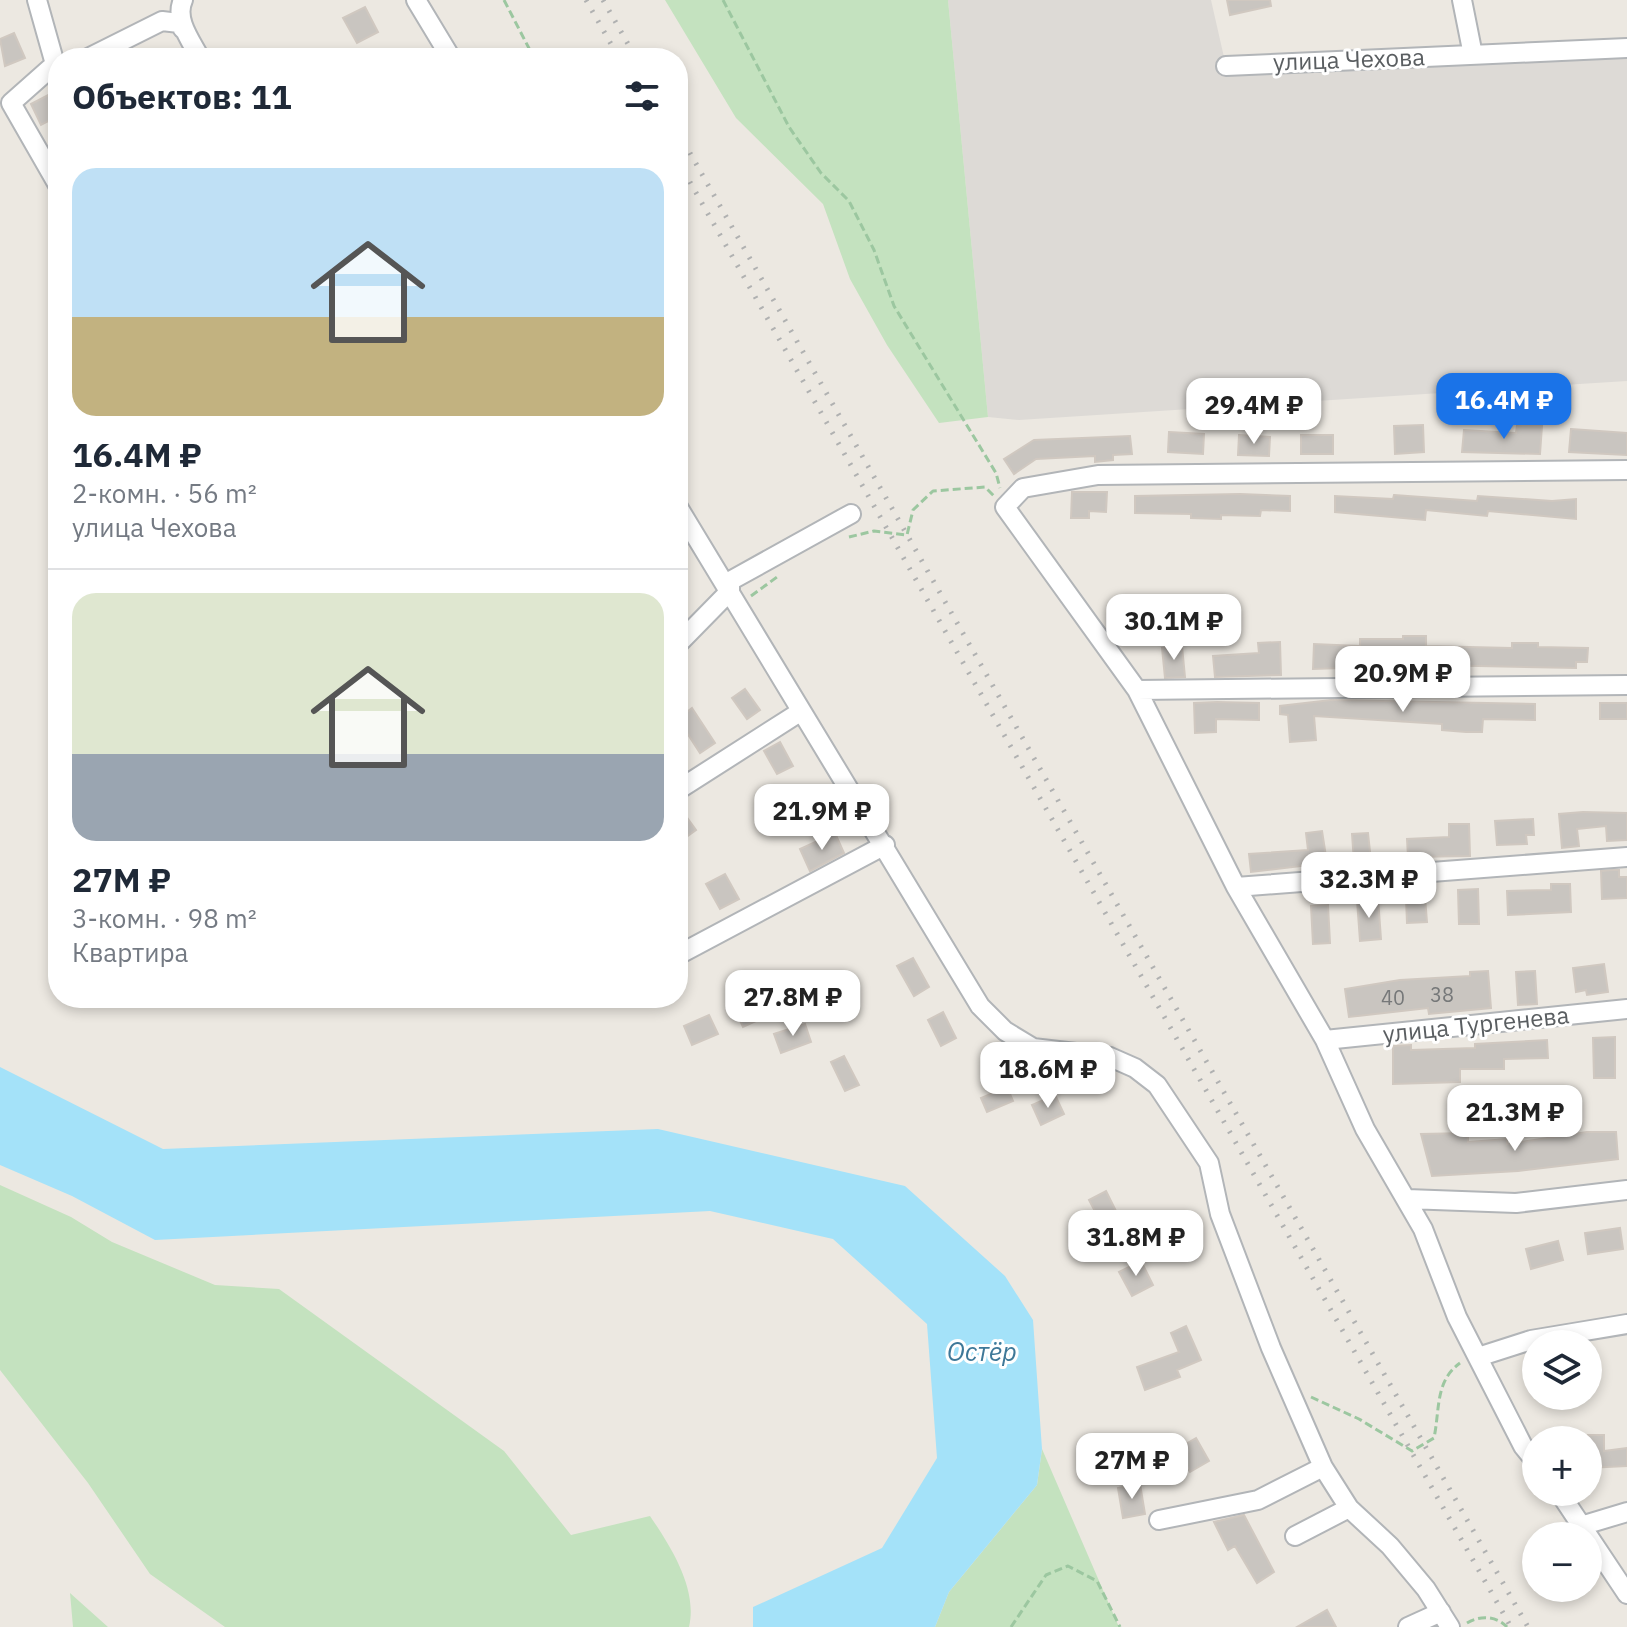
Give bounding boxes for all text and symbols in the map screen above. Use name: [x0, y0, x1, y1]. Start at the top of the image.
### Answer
street label: улица Чехова: [1272, 40, 1426, 78]
text: Объектов: 11: [72, 74, 292, 118]
icon: filters: [620, 74, 664, 118]
icon: home: [296, 220, 440, 364]
pin: 16.4M ₽: [1430, 373, 1578, 441]
pin: 29.4M ₽: [1180, 378, 1328, 446]
text: 16.4M ₽: [1454, 382, 1554, 416]
text: 29.4M ₽: [1204, 387, 1304, 421]
text: 16.4M ₽: [72, 432, 202, 476]
text: 2-комн. · 56 m²: [72, 476, 257, 510]
text: улица Чехова: [72, 510, 237, 544]
pin: 30.1M ₽: [1100, 594, 1248, 662]
text: 30.1M ₽: [1124, 603, 1224, 637]
icon: home: [296, 645, 440, 789]
pin: 20.9M ₽: [1329, 646, 1477, 714]
text: 20.9M ₽: [1353, 655, 1453, 689]
pin: 21.9M ₽: [748, 784, 896, 852]
text: 21.9M ₽: [772, 793, 872, 827]
pin: 32.3M ₽: [1295, 852, 1443, 920]
text: 27M ₽: [72, 857, 171, 901]
text: 32.3M ₽: [1319, 861, 1419, 895]
text: 3-комн. · 98 m²: [72, 901, 257, 935]
text: Квартира: [72, 935, 189, 969]
pin: 27.8M ₽: [719, 970, 867, 1038]
text: 27.8M ₽: [743, 979, 843, 1013]
house number: 38: [1430, 981, 1454, 1008]
house number: 40: [1381, 984, 1405, 1011]
street label: улица Тургенева: [1381, 998, 1571, 1050]
pin: 18.6M ₽: [974, 1042, 1122, 1110]
text: 18.6M ₽: [998, 1051, 1098, 1085]
pin: 21.3M ₽: [1441, 1085, 1589, 1153]
text: 21.3M ₽: [1465, 1094, 1565, 1128]
pin: 31.8M ₽: [1062, 1210, 1210, 1278]
text: 31.8M ₽: [1086, 1219, 1186, 1253]
map controls: [1522, 1330, 1602, 1602]
button: layers: [1522, 1330, 1602, 1410]
water label: Остёр: [947, 1334, 1017, 1368]
button: +: [1522, 1426, 1602, 1506]
pin: 27M ₽: [1076, 1433, 1188, 1501]
text: 27M ₽: [1094, 1442, 1170, 1476]
button: −: [1522, 1522, 1602, 1602]

